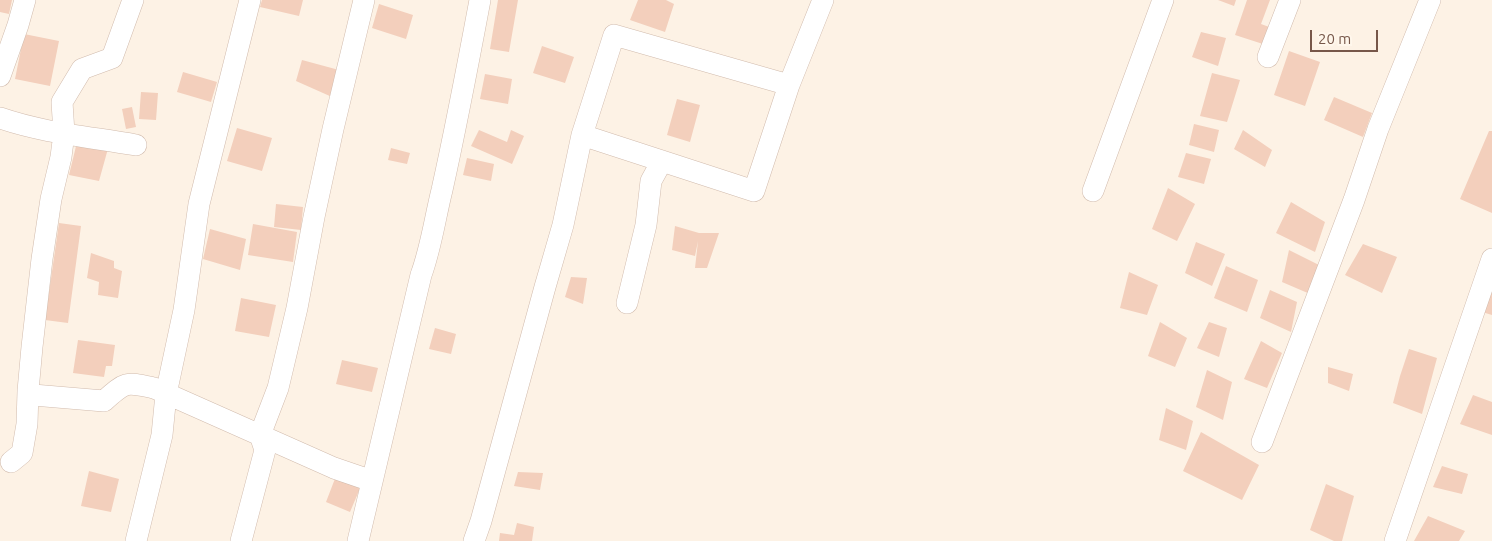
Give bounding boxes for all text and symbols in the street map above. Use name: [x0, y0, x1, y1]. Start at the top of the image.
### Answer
scale bar: [1312, 20, 1380, 52]
text: 20 m: [1318, 30, 1351, 47]

